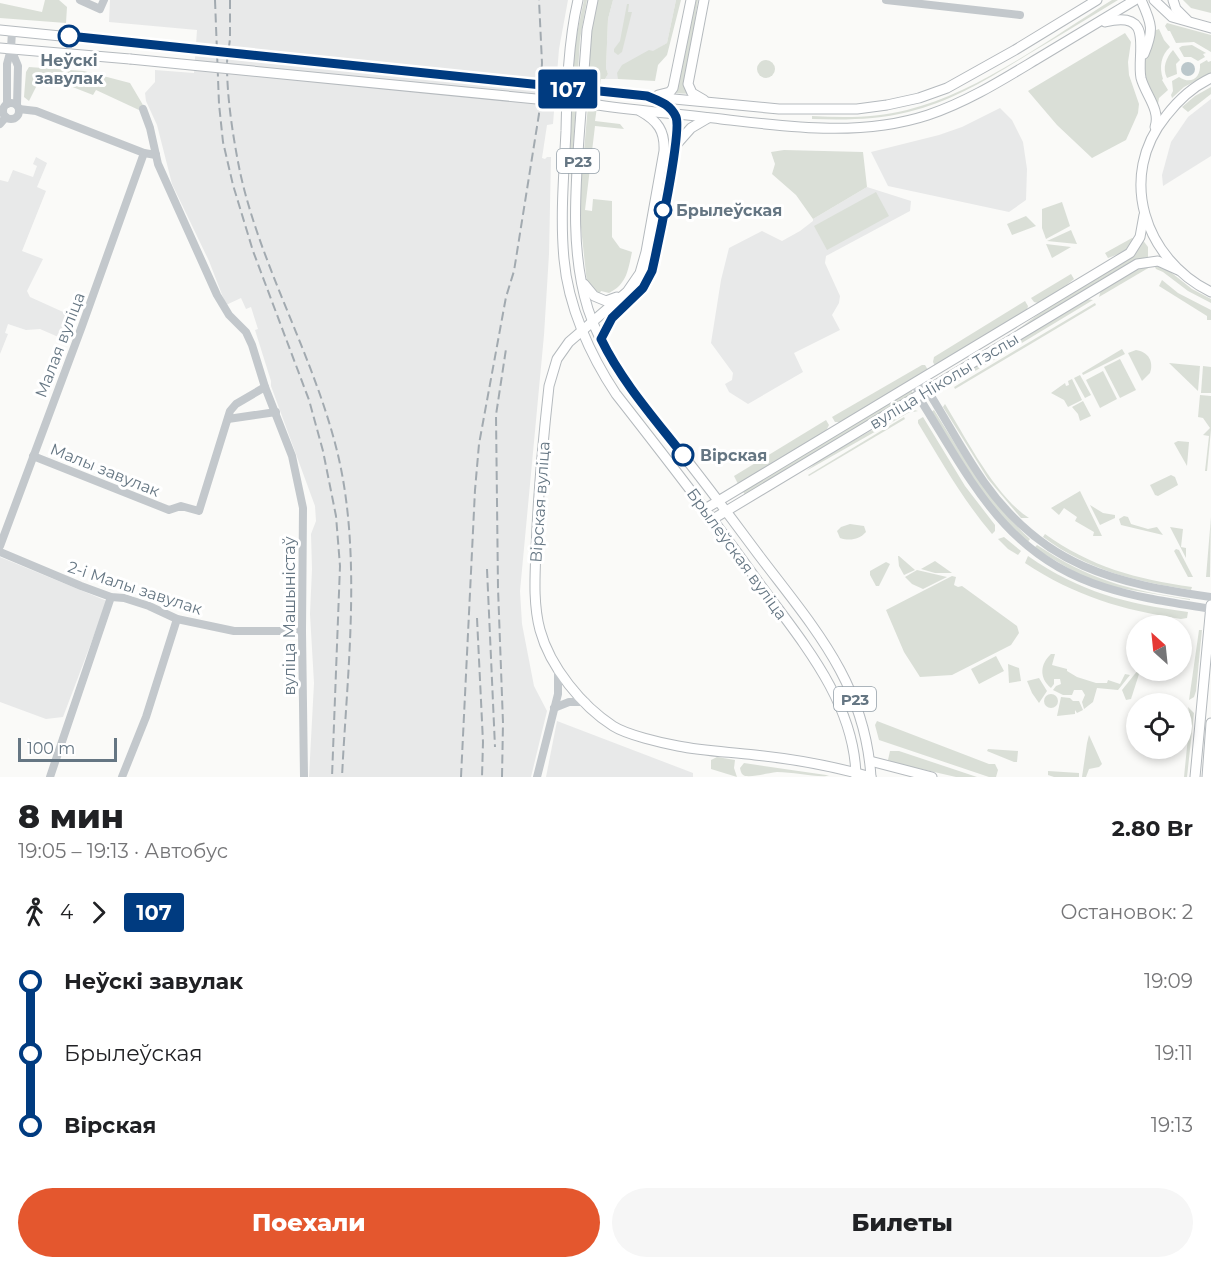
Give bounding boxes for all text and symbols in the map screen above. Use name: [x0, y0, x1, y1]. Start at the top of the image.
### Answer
marker: Неўскі завулак: [58, 25, 80, 47]
place label: Неўскі завулак: [35, 51, 104, 88]
line badge: 107: [534, 70, 602, 109]
text: 107: [550, 77, 586, 102]
road number: Р23: [557, 149, 599, 173]
marker: Брылеўская: [654, 201, 672, 219]
place label: Брылеўская: [676, 201, 782, 220]
street label: Малая вуліца: [31, 290, 89, 400]
street label: вуліца Ніколы Тэслы: [866, 329, 1022, 433]
street label: Малы завулак: [47, 439, 163, 501]
street label: Вірская вуліца: [526, 441, 554, 563]
marker: Вірская: [672, 444, 694, 466]
place label: Вірская: [700, 446, 767, 465]
street label: Брылеўская вуліца: [683, 484, 791, 624]
street label: вуліца Машыністаў: [280, 536, 299, 696]
street label: 2-і Малы завулак: [65, 557, 205, 619]
north arrow: [1126, 615, 1192, 681]
map controls: [1126, 615, 1192, 759]
road number: Р23: [834, 687, 876, 711]
button: locate: [1126, 693, 1192, 759]
scale bar: [18, 735, 117, 762]
text: 100 m: [27, 739, 75, 758]
text: 8 мин: [18, 796, 124, 836]
text: 2.80 Br: [1112, 815, 1193, 842]
text: 19:05 – 19:13 · Автобус: [18, 839, 228, 863]
icon: walk: [18, 896, 51, 929]
icon: forward: [82, 896, 115, 929]
text: 4: [60, 900, 73, 924]
text: 107: [136, 900, 172, 925]
text: Остановок: 2: [1060, 900, 1193, 924]
text: Неўскі завулак: [64, 968, 243, 995]
text: 19:09: [1144, 969, 1193, 993]
text: Брылеўская: [64, 1040, 203, 1067]
text: 19:11: [1155, 1041, 1193, 1065]
text: Вірская: [64, 1112, 156, 1139]
text: 19:13: [1151, 1113, 1193, 1137]
button: Поехали: [18, 1188, 600, 1257]
button: Билеты: [612, 1188, 1193, 1257]

